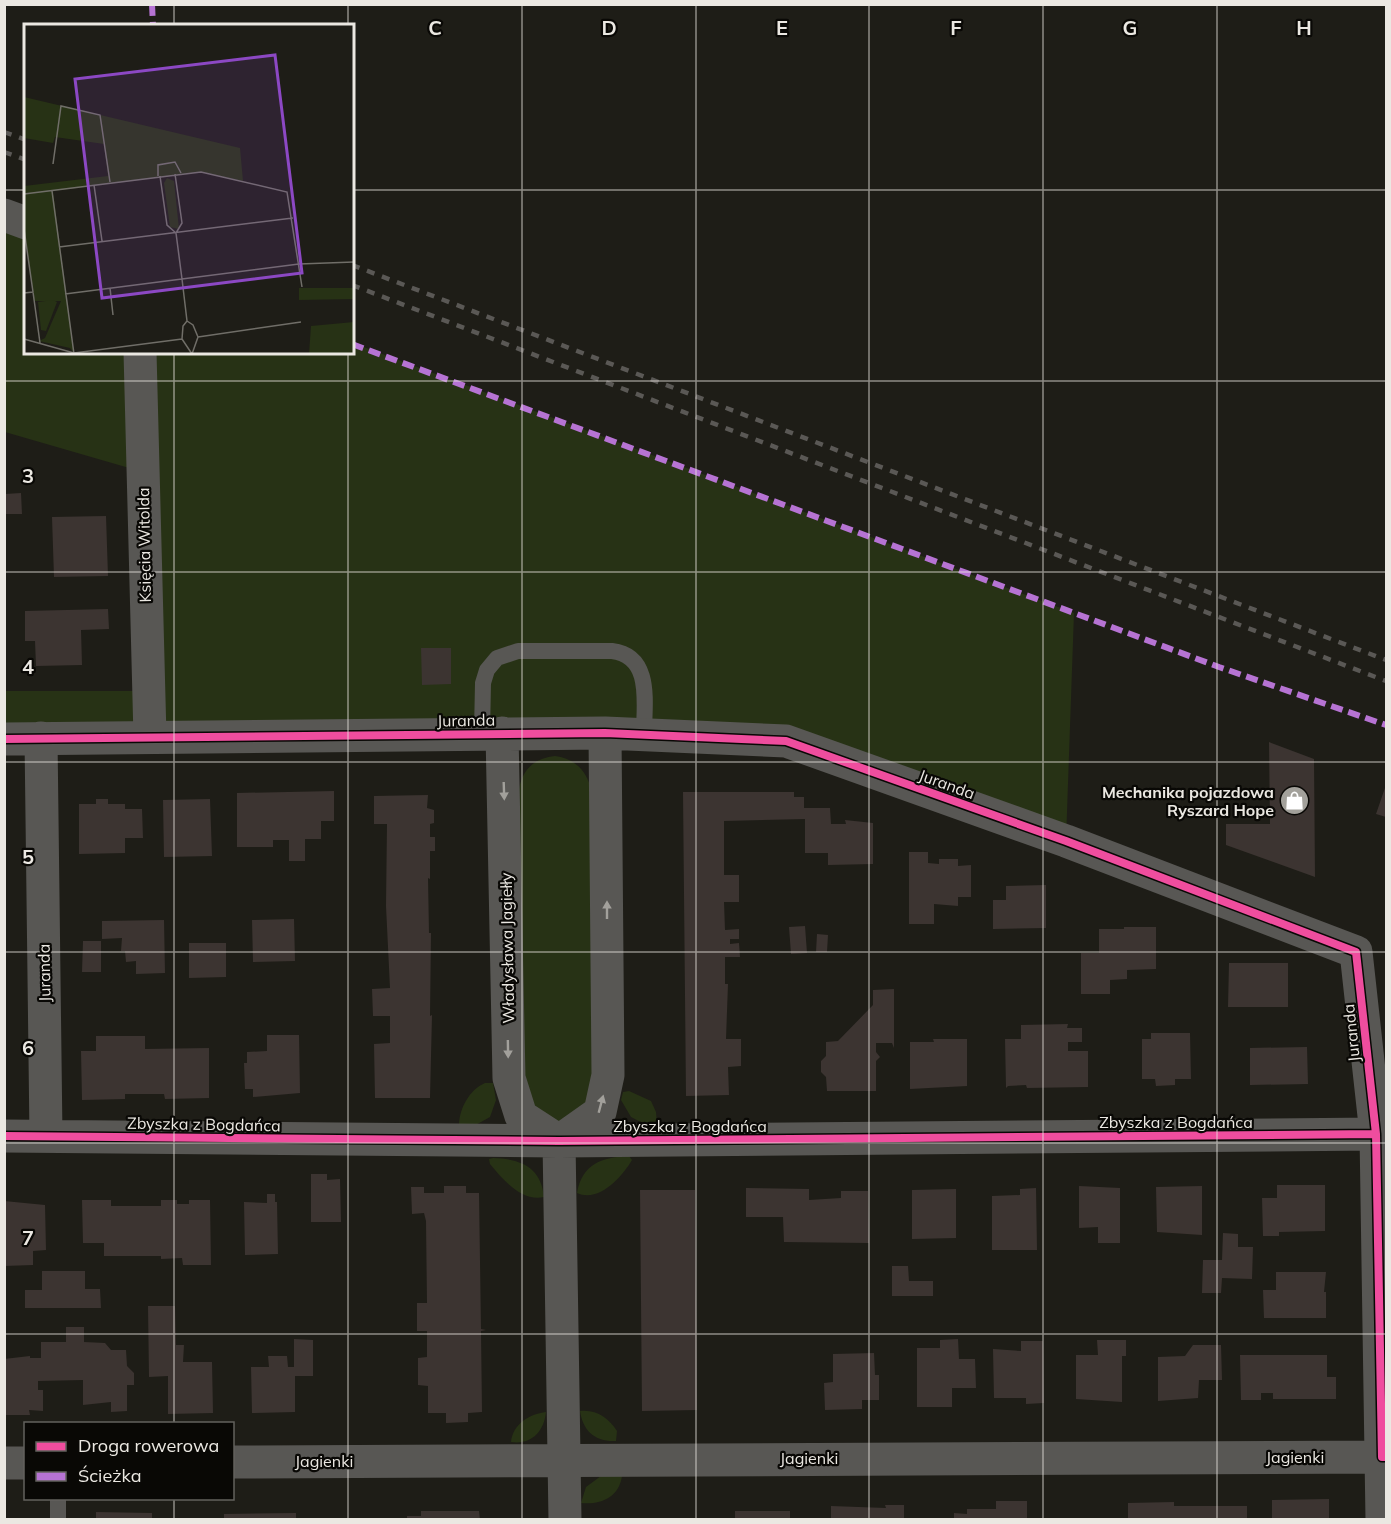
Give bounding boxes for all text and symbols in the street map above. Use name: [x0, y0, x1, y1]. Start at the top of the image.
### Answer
text: C: [428, 15, 442, 40]
text: D: [601, 15, 617, 40]
text: E: [776, 15, 788, 40]
text: F: [950, 15, 962, 40]
text: G: [1123, 15, 1137, 40]
text: H: [1296, 15, 1312, 40]
inset map: [24, 24, 354, 354]
text: 3: [22, 463, 34, 488]
street label: Księcia Witolda: [133, 487, 155, 603]
text: 4: [22, 654, 34, 679]
street label: Juranda: [437, 709, 495, 731]
street label: Juranda: [916, 765, 978, 803]
one-way arrow: [500, 782, 509, 801]
place label: Mechanika pojazdowa Ryszard Hope: [1102, 782, 1274, 820]
shop icon: Mechanika pojazdowa Ryszard Hope: [1279, 785, 1311, 817]
text: 5: [22, 844, 34, 869]
street label: Władysława Jagiełły: [496, 872, 518, 1024]
one-way arrow: [602, 900, 612, 919]
street label: Juranda: [33, 944, 55, 1002]
street label: Juranda: [1338, 1003, 1364, 1063]
text: 6: [22, 1035, 34, 1060]
one-way arrow: [503, 1040, 513, 1059]
one-way arrow: [597, 1094, 606, 1112]
street label: Zbyszka z Bogdańca: [1099, 1112, 1253, 1132]
street label: Zbyszka z Bogdańca: [127, 1113, 281, 1135]
street label: Zbyszka z Bogdańca: [613, 1116, 767, 1136]
text: 7: [22, 1225, 34, 1250]
legend: [24, 1422, 234, 1500]
text: Droga rowerowa: [78, 1434, 219, 1457]
street label: Jagienki: [1266, 1447, 1324, 1467]
street label: Jagienki: [780, 1448, 838, 1468]
street label: Jagienki: [295, 1451, 353, 1471]
text: Ścieżka: [78, 1464, 141, 1487]

